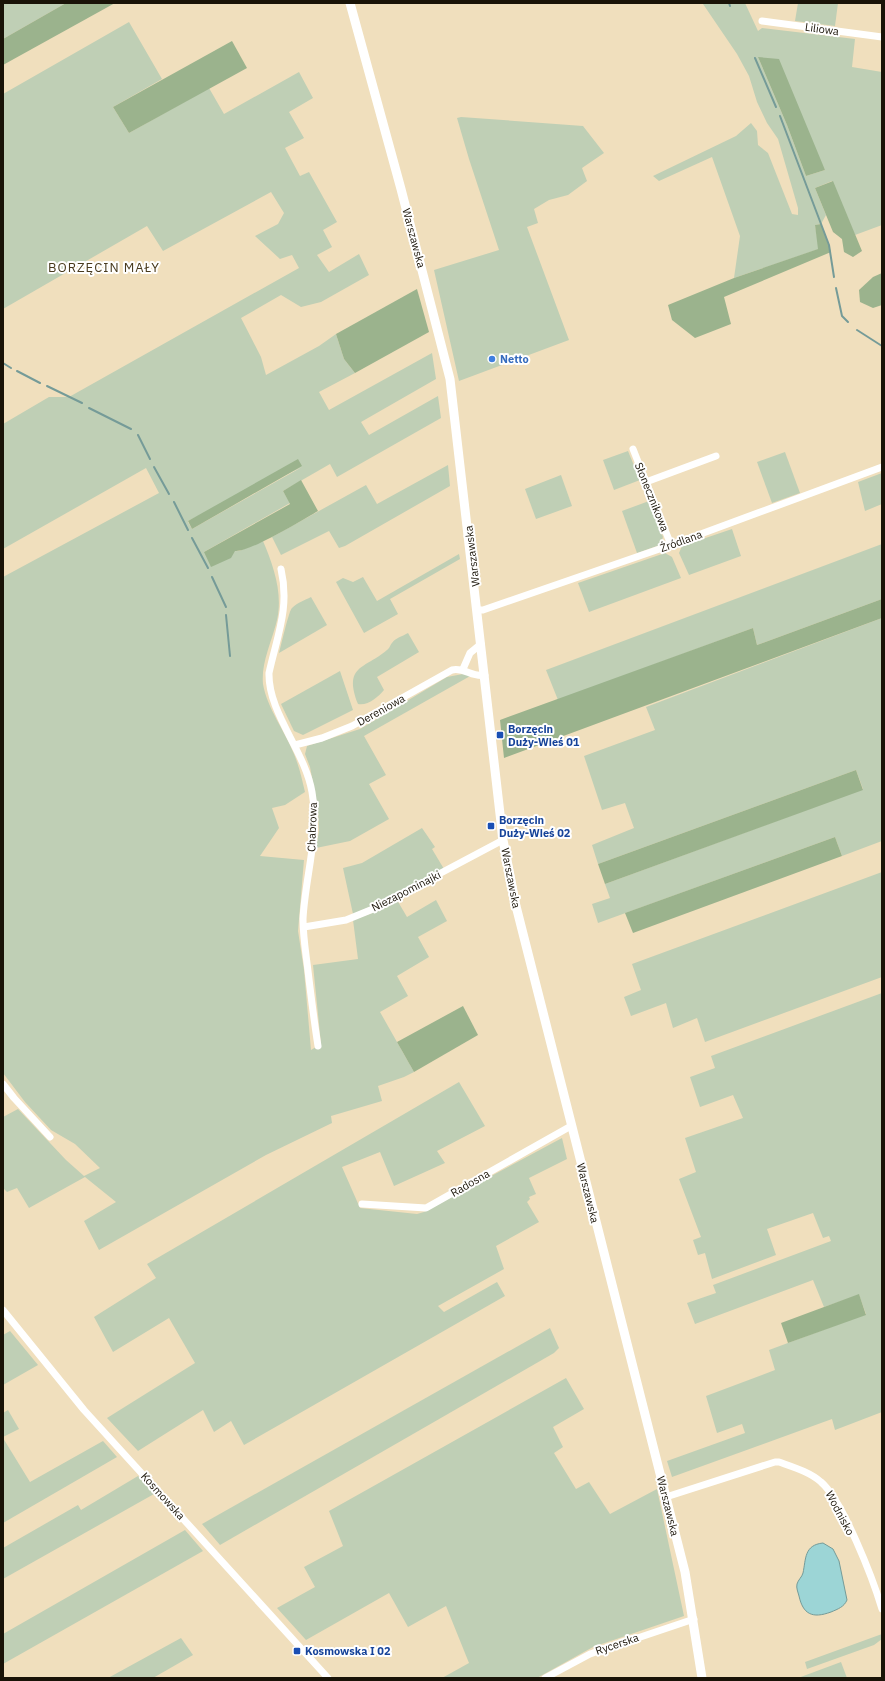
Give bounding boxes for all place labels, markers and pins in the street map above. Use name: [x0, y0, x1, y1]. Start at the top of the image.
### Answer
place label: Netto: [500, 352, 529, 366]
marker: Netto: [487, 354, 497, 364]
place label: Borzęcin Duży-Wieś 01: [508, 722, 580, 749]
marker: Borzęcin Duży-Wieś 01: [495, 730, 505, 740]
place label: Borzęcin Duży-Wieś 02: [499, 813, 571, 840]
marker: Borzęcin Duży-Wieś 02: [486, 821, 496, 831]
place label: Kosmowska I 02: [305, 1644, 391, 1658]
marker: Kosmowska I 02: [292, 1646, 302, 1656]

